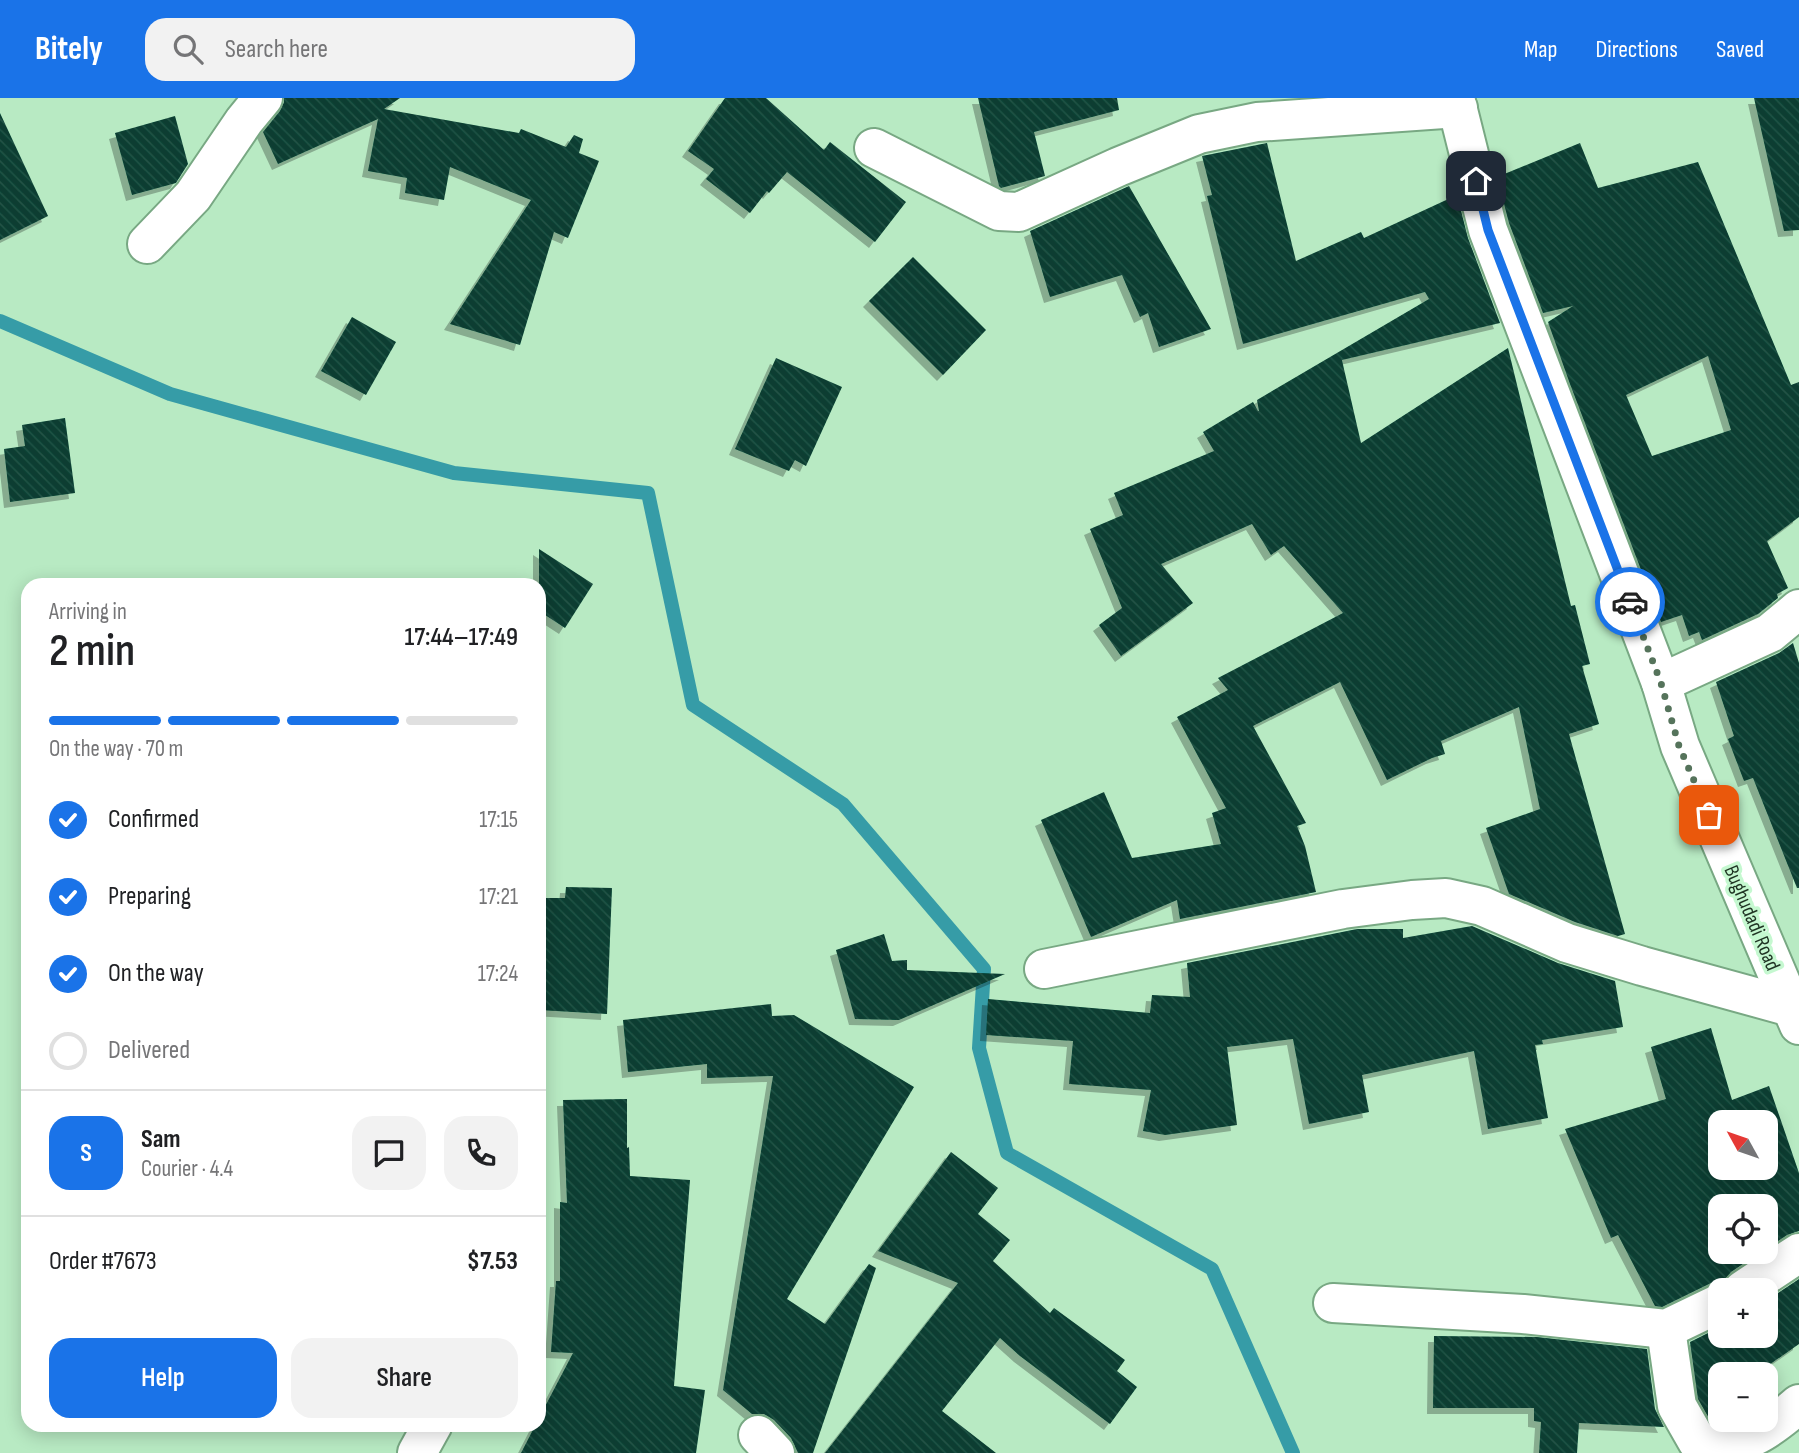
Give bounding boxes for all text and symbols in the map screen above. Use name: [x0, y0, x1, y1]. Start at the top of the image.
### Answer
search box: [145, 18, 635, 81]
text: Bitely: [35, 29, 103, 69]
icon: search: [169, 30, 207, 68]
text: Search here: [225, 34, 328, 65]
text: Map: [1524, 35, 1557, 64]
text: Directions: [1595, 35, 1678, 64]
text: Saved: [1716, 35, 1764, 64]
pin: [1446, 151, 1506, 211]
icon: home: [1457, 162, 1495, 200]
courier: [1595, 567, 1665, 637]
icon: car: [1611, 583, 1649, 621]
text: Arriving in: [49, 598, 127, 626]
text: 17:44–17:49: [405, 622, 518, 653]
text: 2 min: [49, 624, 135, 679]
text: On the way · 70 m: [49, 735, 183, 763]
pin: [1679, 785, 1739, 845]
icon: bag: [1690, 796, 1728, 834]
icon: check: [49, 801, 87, 839]
text: Confirmed: [108, 804, 199, 835]
text: 17:15: [479, 806, 518, 834]
street label: Bughudadi Road: [1719, 862, 1785, 974]
icon: check: [49, 878, 87, 916]
text: Preparing: [108, 881, 191, 912]
text: 17:21: [479, 883, 518, 911]
icon: check: [49, 955, 87, 993]
text: On the way: [108, 958, 204, 989]
text: 17:24: [478, 960, 518, 988]
text: Delivered: [108, 1035, 190, 1066]
north arrow: [1708, 1110, 1778, 1180]
map controls: [1708, 1110, 1778, 1432]
button: chat: [352, 1116, 426, 1190]
button: phone: [444, 1116, 518, 1190]
text: Sam: [141, 1124, 181, 1155]
text: S: [80, 1138, 92, 1169]
text: Courier · 4.4: [141, 1155, 233, 1183]
button: locate: [1708, 1194, 1778, 1264]
text: Order #7673: [49, 1246, 157, 1277]
text: $7.53: [467, 1246, 518, 1277]
button: +: [1708, 1278, 1778, 1348]
button: Help: [49, 1338, 277, 1418]
button: Share: [291, 1338, 518, 1418]
button: −: [1708, 1362, 1778, 1432]

